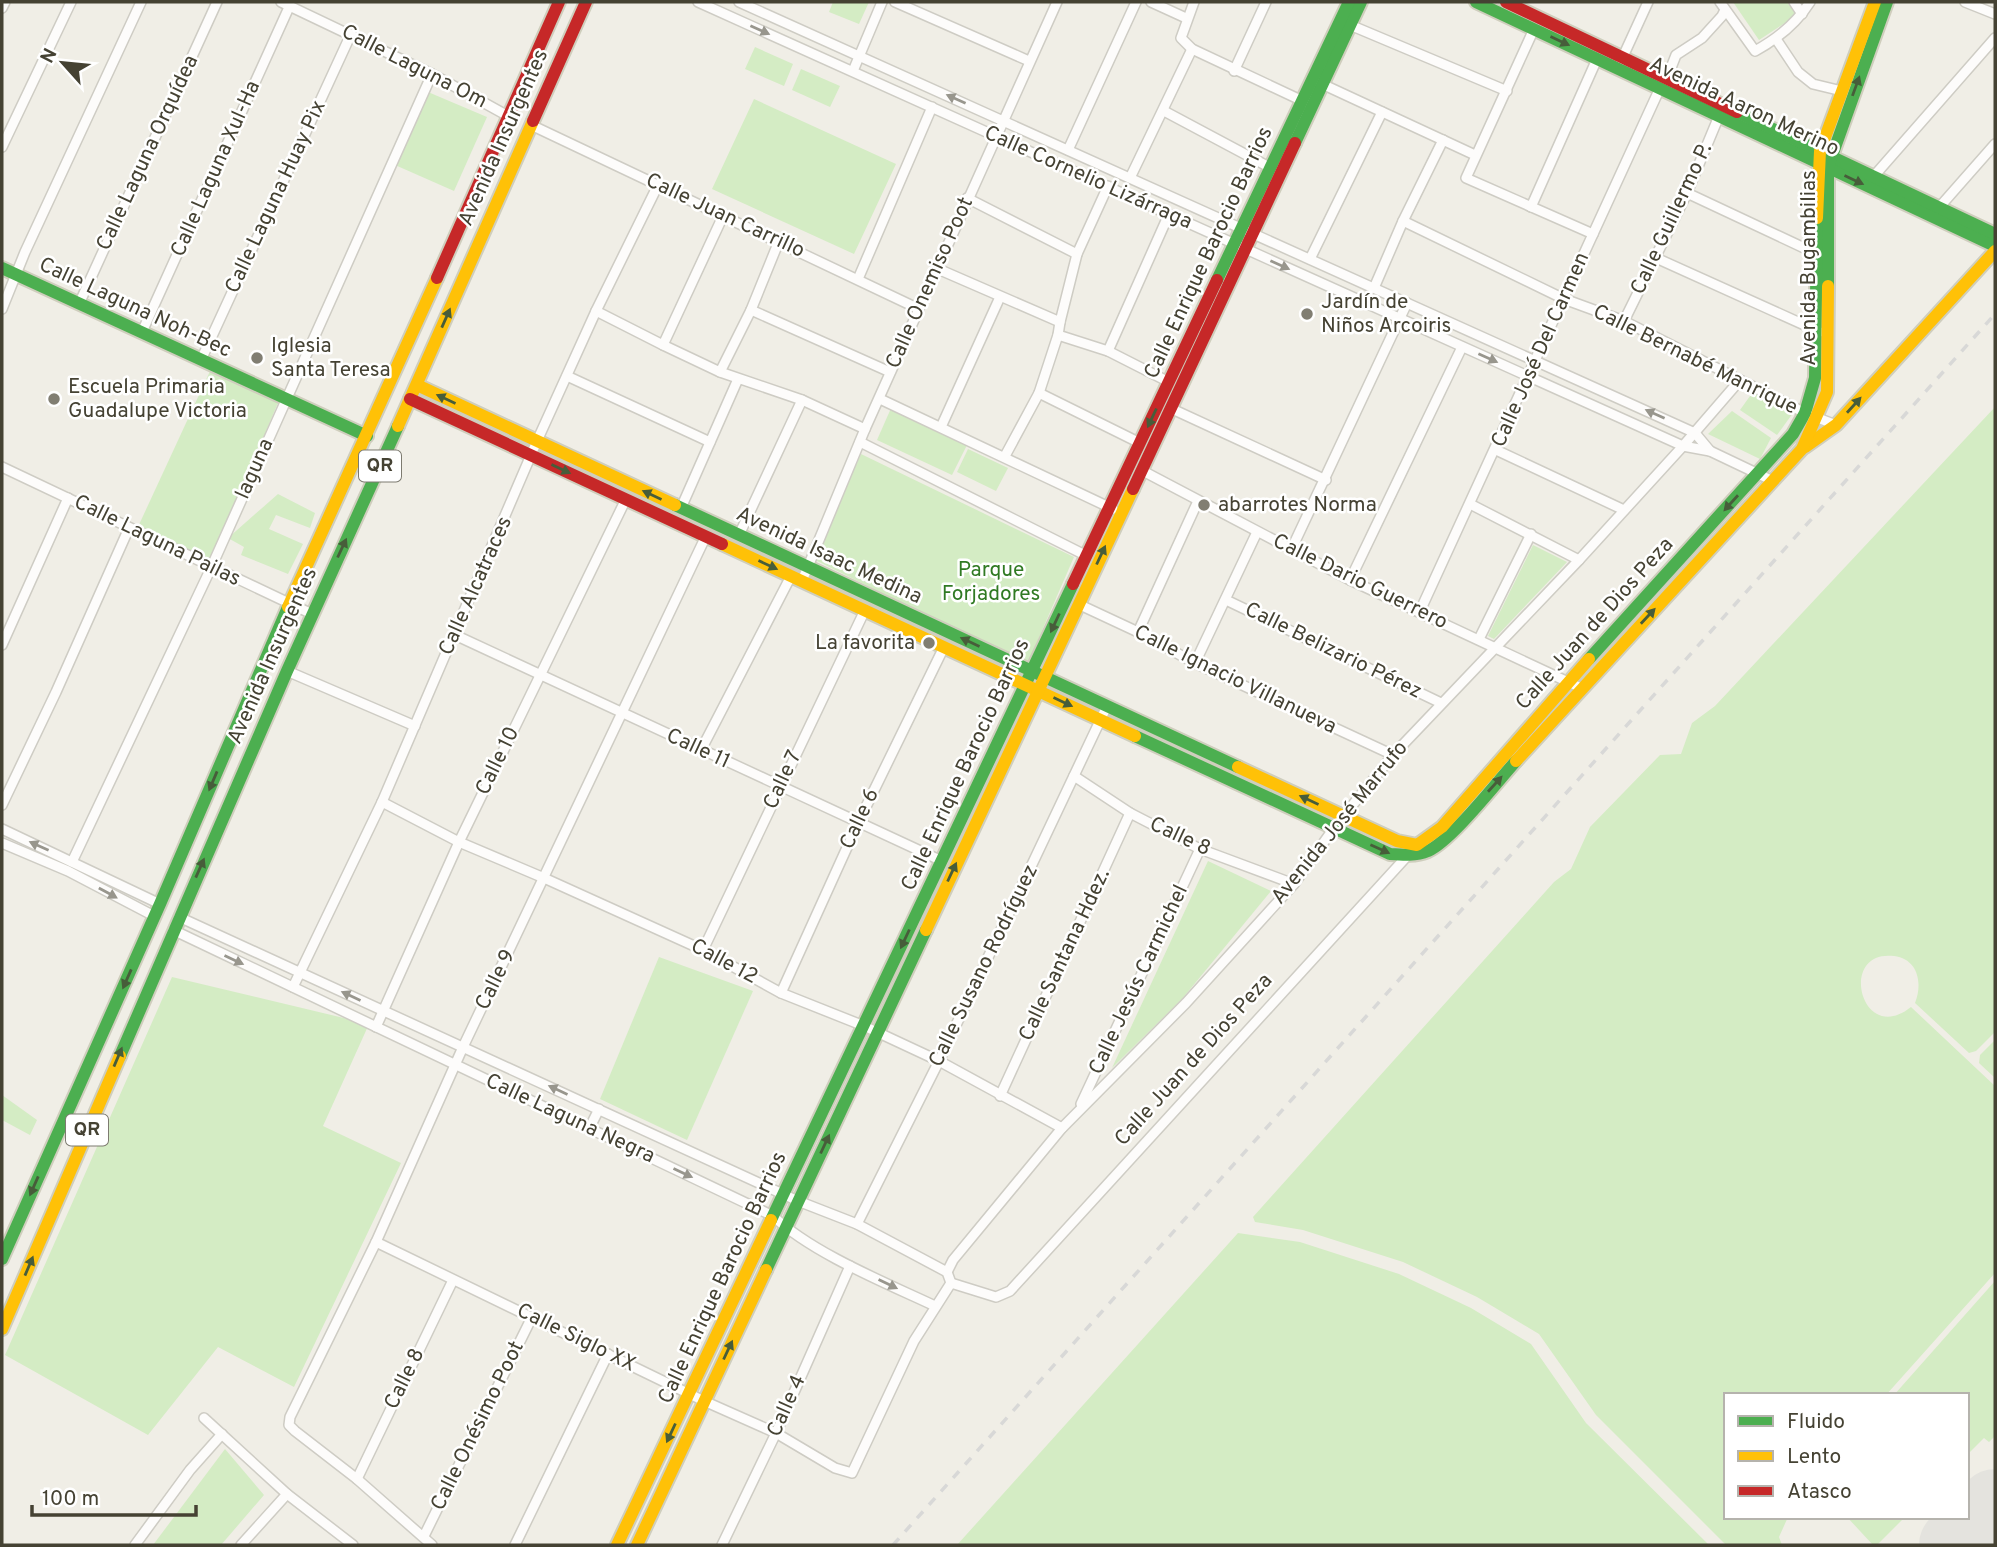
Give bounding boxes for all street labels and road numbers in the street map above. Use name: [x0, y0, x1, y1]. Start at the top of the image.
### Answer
street label: Calle Laguna Om: [337, 19, 491, 115]
street label: Avenida Insurgentes: [453, 45, 555, 231]
street label: Calle Laguna Orquídea: [91, 51, 205, 255]
street label: Avenida Aaron Merino: [1645, 51, 1843, 163]
street label: Calle Laguna Xul-Ha: [165, 77, 267, 261]
street label: Calle Laguna Huay Pix: [219, 96, 333, 298]
street label: Calle Cornelio Lizárraga: [980, 120, 1196, 236]
street label: Calle Enrique Barocio Barrios: [1139, 123, 1279, 383]
street label: Calle Guillermo P.: [1625, 139, 1719, 299]
street label: Calle Juan Carrillo: [641, 167, 809, 265]
street label: Avenida Bugambilias: [1796, 170, 1823, 366]
street label: Calle Onemiso Poot: [880, 193, 980, 373]
street label: Calle José Del Carmen: [1486, 248, 1596, 452]
street label: Calle Laguna Noh-Bec: [34, 252, 236, 364]
street label: Calle Bernabé Manrique: [1588, 299, 1802, 421]
street label: laguna: [230, 434, 280, 504]
road number: QR: [359, 450, 401, 481]
street label: Calle Laguna Pailas: [69, 489, 245, 593]
street label: Avenida Isaac Medina: [732, 501, 926, 611]
street label: Calle Alcatraces: [433, 512, 519, 660]
street label: Calle Dario Guerrero: [1268, 528, 1452, 636]
street label: Calle Juan de Dios Peza: [1510, 532, 1680, 716]
street label: Avenida Insurgentes: [222, 563, 324, 749]
street label: Calle Belizario Pérez: [1240, 596, 1426, 706]
street label: Calle Ignacio Villanueva: [1129, 619, 1341, 741]
street label: Calle Enrique Barocio Barrios: [896, 635, 1036, 895]
street label: Calle 10: [470, 722, 526, 800]
street label: Calle 11: [662, 722, 734, 776]
street label: Avenida José Marrufo: [1266, 736, 1414, 910]
street label: Calle 7: [758, 746, 808, 814]
street label: Calle 6: [834, 784, 886, 854]
street label: Calle 8: [1145, 811, 1215, 863]
street label: Calle Susano Rodríguez: [923, 860, 1045, 1072]
street label: Calle Santana Hdez.: [1013, 864, 1117, 1046]
street label: Calle Jesús Carmichel: [1083, 881, 1195, 1079]
street label: Calle 12: [686, 933, 762, 991]
street label: Calle 9: [470, 945, 522, 1015]
street label: Calle Juan de Dios Peza: [1109, 968, 1279, 1152]
street label: Calle Laguna Negra: [481, 1068, 659, 1170]
road number: QR: [66, 1114, 108, 1146]
street label: Calle Enrique Barocio Barrios: [653, 1148, 793, 1408]
street label: Calle Siglo XX: [512, 1298, 640, 1378]
street label: Calle Onésimo Poot: [425, 1337, 531, 1515]
street label: Calle 8: [379, 1344, 431, 1414]
street label: Calle 4: [761, 1371, 813, 1441]

